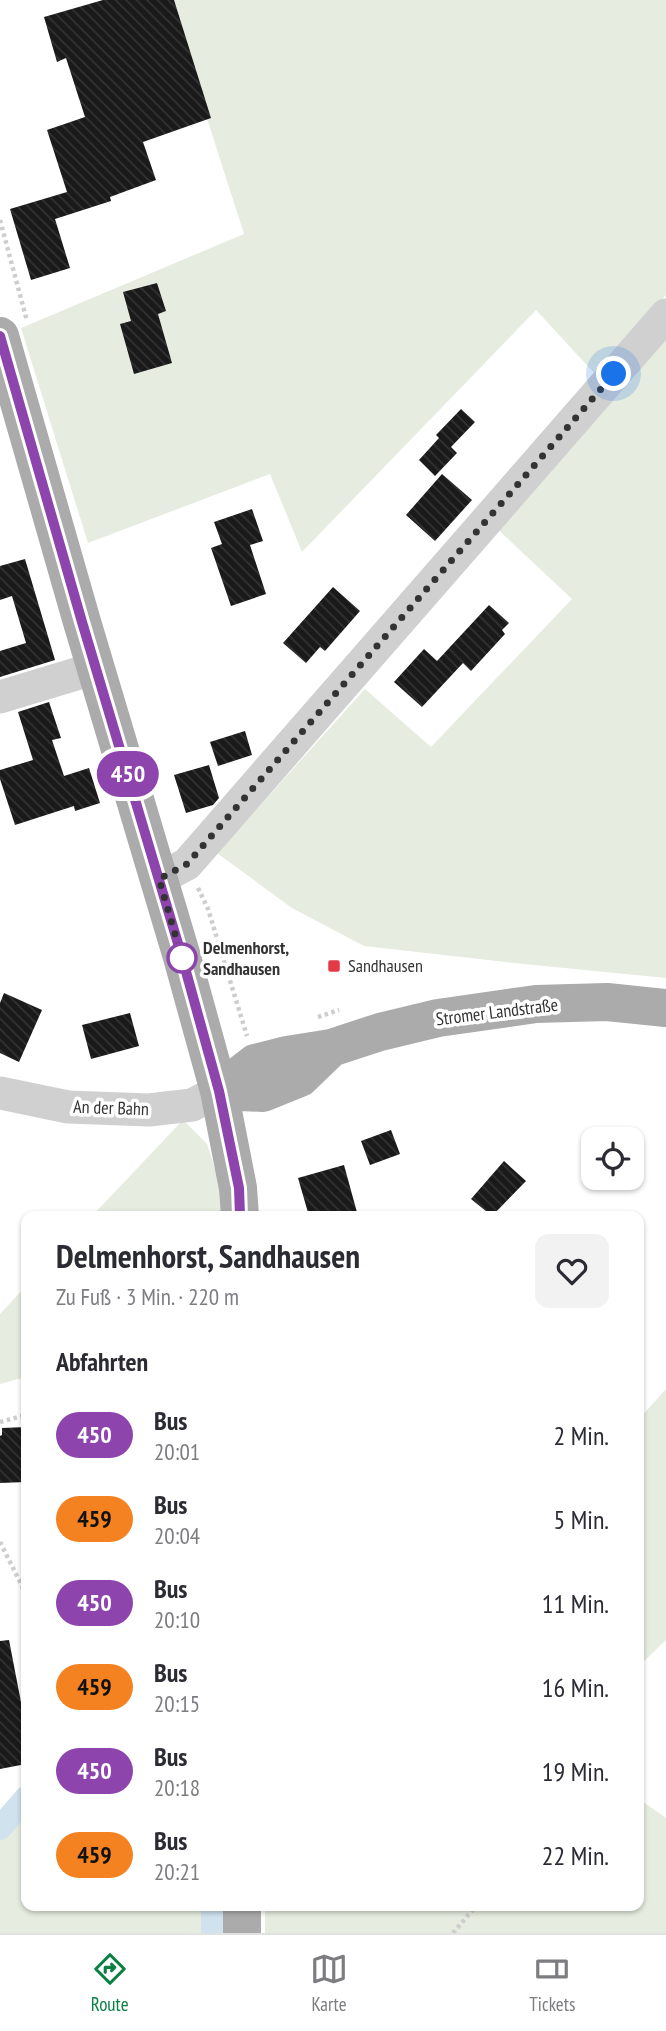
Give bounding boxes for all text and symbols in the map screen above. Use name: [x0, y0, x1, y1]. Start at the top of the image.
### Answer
your location: [596, 356, 631, 391]
line badge: 450: [88, 751, 168, 797]
text: 450: [111, 758, 145, 789]
place label: Delmenhorst, Sandhausen: [203, 936, 289, 980]
marker: Delmenhorst, Sandhausen: [167, 943, 197, 973]
place label: Sandhausen: [348, 954, 423, 977]
marker: Sandhausen: [326, 958, 342, 974]
street label: Stromer Landstraße: [435, 993, 559, 1030]
street label: An der Bahn: [73, 1095, 149, 1120]
map controls: [581, 1127, 644, 1190]
button: locate: [581, 1127, 644, 1190]
text: Delmenhorst, Sandhausen: [56, 1234, 360, 1277]
button: heart: [535, 1234, 609, 1308]
text: Zu Fuß · 3 Min. · 220 m: [56, 1282, 239, 1311]
text: Abfahrten: [56, 1345, 148, 1378]
text: Bus: [154, 1404, 187, 1437]
text: 450: [77, 1419, 112, 1450]
text: 2 Min.: [554, 1419, 609, 1452]
text: 20:01: [154, 1437, 200, 1466]
text: Bus: [154, 1488, 187, 1521]
text: 459: [77, 1503, 112, 1534]
text: 5 Min.: [554, 1503, 609, 1536]
text: 20:04: [154, 1521, 200, 1550]
text: Bus: [154, 1572, 187, 1605]
text: 450: [77, 1587, 112, 1618]
text: 11 Min.: [542, 1587, 609, 1620]
text: 20:10: [154, 1605, 200, 1634]
text: Bus: [154, 1656, 187, 1689]
text: 459: [77, 1671, 112, 1702]
text: 16 Min.: [542, 1671, 609, 1704]
text: 20:15: [154, 1689, 200, 1718]
text: Bus: [154, 1740, 187, 1773]
text: 450: [77, 1755, 112, 1786]
text: 19 Min.: [542, 1755, 609, 1788]
text: 20:18: [154, 1773, 200, 1802]
text: Bus: [154, 1824, 187, 1857]
text: 459: [77, 1839, 112, 1870]
text: 22 Min.: [542, 1839, 609, 1872]
text: 20:21: [154, 1857, 200, 1886]
tab: Route: [91, 1950, 129, 2016]
tab: Karte: [310, 1950, 348, 2016]
tab: Tickets: [529, 1950, 575, 2016]

